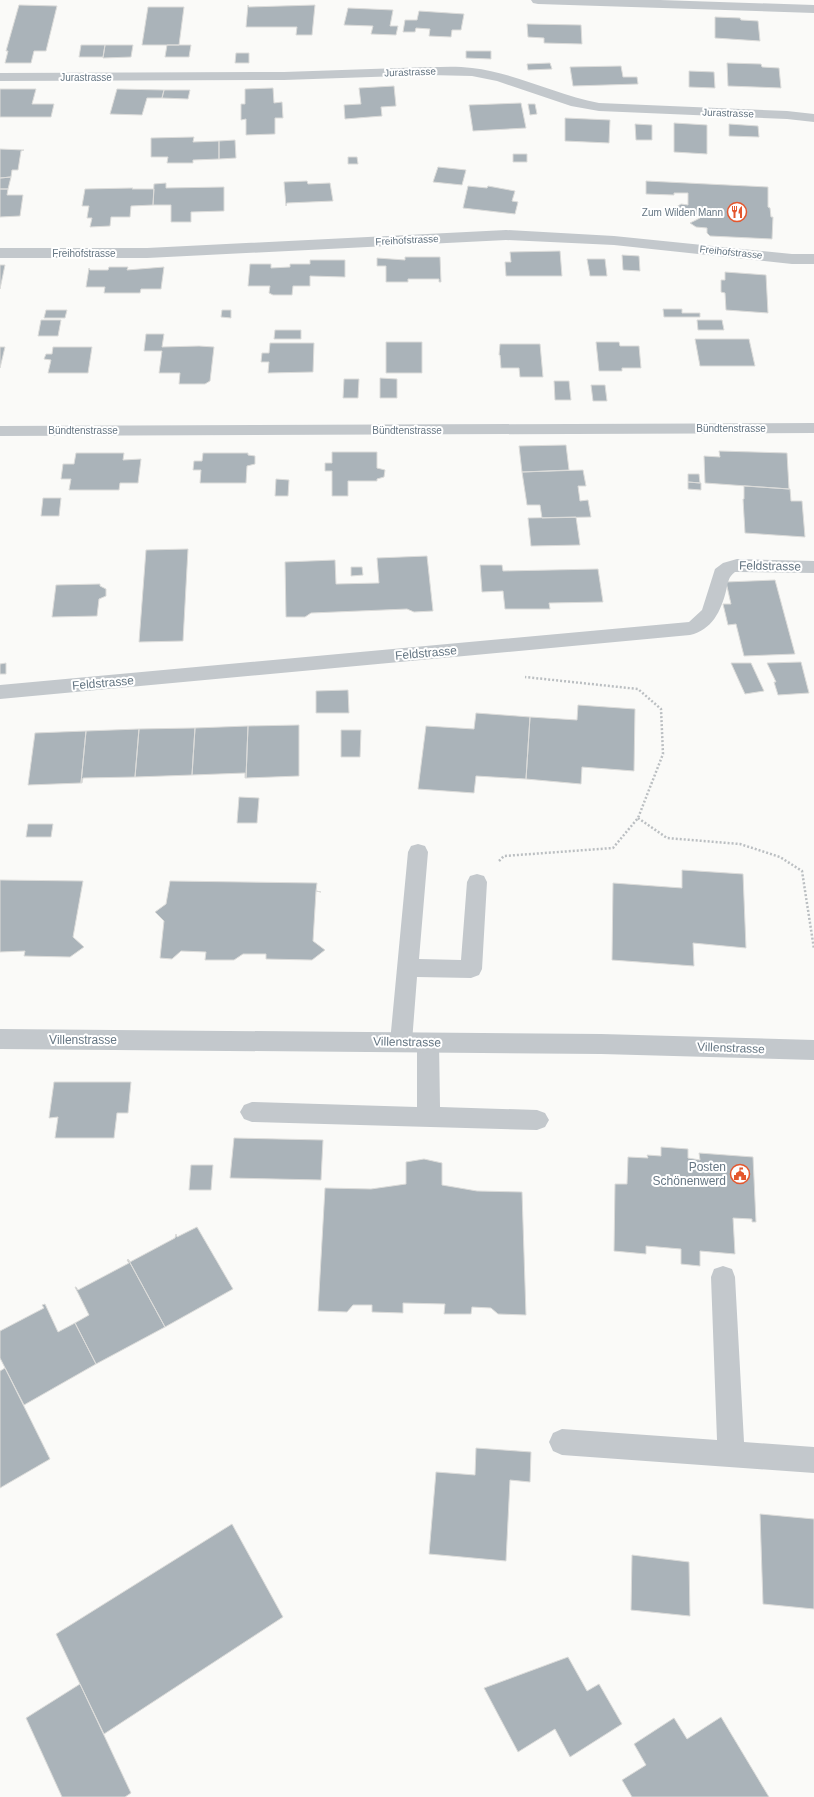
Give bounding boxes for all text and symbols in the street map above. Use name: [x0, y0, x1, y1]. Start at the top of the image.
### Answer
street label: Jurastrasse: [384, 66, 436, 78]
street label: Jurastrasse: [60, 72, 112, 83]
street label: Jurastrasse: [702, 107, 754, 119]
restaurant icon: Zum Wilden Mann: [726, 201, 748, 223]
place label: Zum Wilden Mann: [642, 207, 723, 218]
street label: Freihofstrasse: [375, 233, 439, 247]
street label: Freihofstrasse: [699, 243, 764, 261]
street label: Freihofstrasse: [52, 248, 116, 259]
street label: Bündtenstrasse: [696, 423, 766, 434]
street label: Bündtenstrasse: [48, 425, 118, 436]
street label: Bündtenstrasse: [372, 425, 442, 436]
street label: Feldstrasse: [739, 558, 801, 574]
street label: Feldstrasse: [394, 643, 458, 663]
street label: Feldstrasse: [71, 673, 135, 693]
street label: Villenstrasse: [49, 1033, 117, 1047]
street label: Villenstrasse: [373, 1034, 441, 1050]
street label: Villenstrasse: [697, 1040, 765, 1056]
place label: Posten Schönenwerd: [653, 1160, 726, 1188]
public building icon: Posten Schönenwerd: [729, 1163, 751, 1185]

